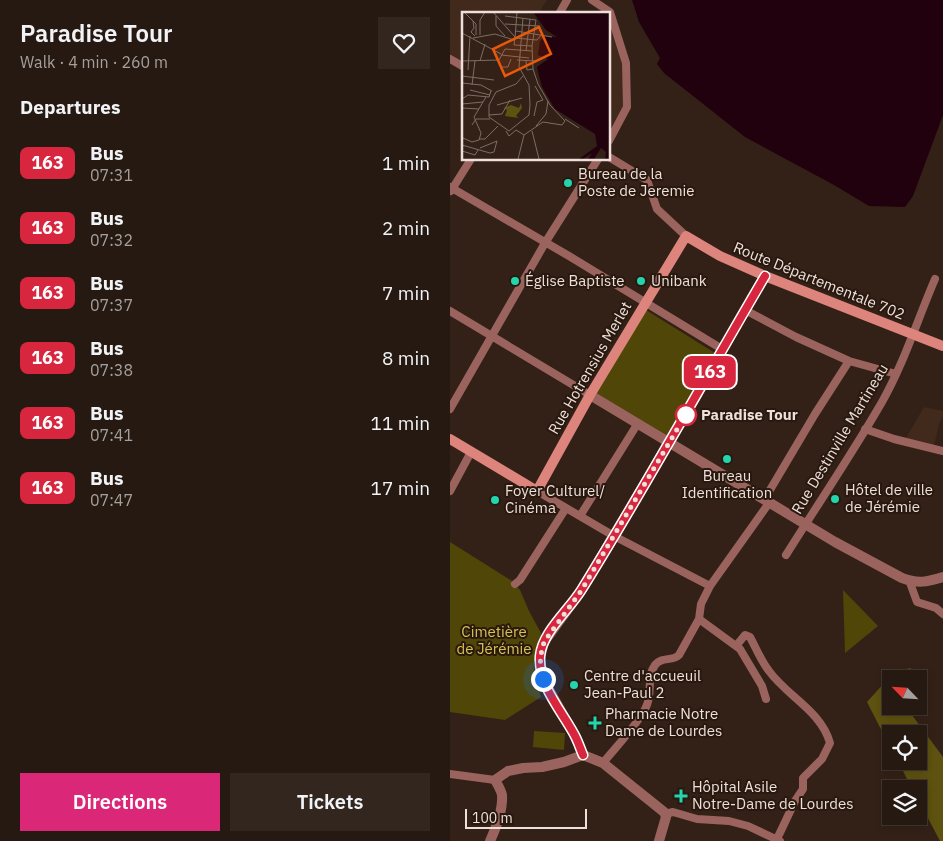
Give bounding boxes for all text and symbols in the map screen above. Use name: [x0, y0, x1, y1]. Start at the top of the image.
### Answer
inset map: [462, 12, 610, 160]
text: Paradise Tour: [20, 17, 173, 49]
button: heart: [378, 17, 430, 69]
text: Walk · 4 min · 260 m: [20, 52, 168, 72]
text: Departures: [20, 95, 120, 119]
text: Bus: [90, 141, 124, 165]
text: 163: [31, 151, 64, 174]
text: 1 min: [382, 151, 430, 175]
place label: Bureau de la Poste de Jeremie: [578, 164, 694, 200]
text: 07:31: [90, 165, 133, 185]
marker: Bureau de la Poste de Jeremie: [562, 177, 574, 189]
text: Bus: [90, 206, 124, 230]
text: 163: [31, 216, 64, 239]
text: 2 min: [382, 216, 430, 240]
text: 07:32: [90, 230, 133, 250]
street label: Route Départementale 702: [731, 237, 908, 324]
text: Bus: [90, 271, 124, 295]
place label: Église Baptiste: [525, 271, 625, 290]
place label: Unibank: [651, 271, 707, 290]
marker: Église Baptiste: [509, 275, 521, 287]
marker: Unibank: [635, 275, 647, 287]
text: 163: [31, 281, 64, 304]
text: 7 min: [382, 281, 430, 305]
text: 07:37: [90, 295, 133, 315]
street label: Rue Hotrensius Merlet: [544, 298, 635, 438]
text: Bus: [90, 336, 124, 360]
text: 163: [31, 346, 64, 369]
text: 8 min: [382, 346, 430, 370]
line badge: 163: [681, 356, 739, 388]
text: 07:38: [90, 360, 133, 380]
text: 163: [694, 360, 726, 383]
street label: Rue Destinville Martineau: [787, 360, 892, 517]
text: Bus: [90, 401, 124, 425]
marker: Paradise Tour: [675, 404, 697, 426]
place label: Paradise Tour: [701, 405, 798, 424]
text: 163: [31, 411, 64, 434]
text: 11 min: [371, 411, 430, 435]
text: 07:41: [90, 425, 133, 445]
marker: Bureau Identification: [721, 453, 733, 465]
text: Bus: [90, 466, 124, 490]
place label: Bureau Identification: [682, 466, 772, 502]
text: 163: [31, 476, 64, 499]
text: 17 min: [371, 476, 430, 500]
place label: Hôtel de ville de Jérémie: [845, 480, 933, 516]
place label: Foyer Culturel/ Cinéma: [505, 481, 605, 517]
text: 07:47: [90, 490, 133, 510]
marker: Hôtel de ville de Jérémie: [829, 493, 841, 505]
marker: Foyer Culturel/ Cinéma: [489, 494, 501, 506]
park label: Cimetière de Jérémie: [456, 622, 532, 658]
place label: Centre d'accueuil Jean-Paul 2: [584, 666, 701, 702]
your location: [531, 667, 556, 692]
north arrow: [882, 670, 928, 715]
map controls: [882, 670, 927, 825]
marker: Centre d'accueuil Jean-Paul 2: [568, 679, 580, 691]
place label: Pharmacie Notre Dame de Lourdes: [605, 704, 722, 740]
marker: Pharmacie Notre Dame de Lourdes: [589, 717, 601, 729]
button: locate: [882, 725, 927, 770]
button: Directions: [20, 773, 220, 831]
button: Tickets: [230, 773, 430, 831]
place label: Hôpital Asile Notre-Dame de Lourdes: [692, 777, 853, 813]
button: layers: [882, 780, 927, 825]
marker: Hôpital Asile Notre-Dame de Lourdes: [674, 789, 688, 803]
scale bar: [465, 806, 588, 829]
text: 100 m: [472, 809, 513, 827]

